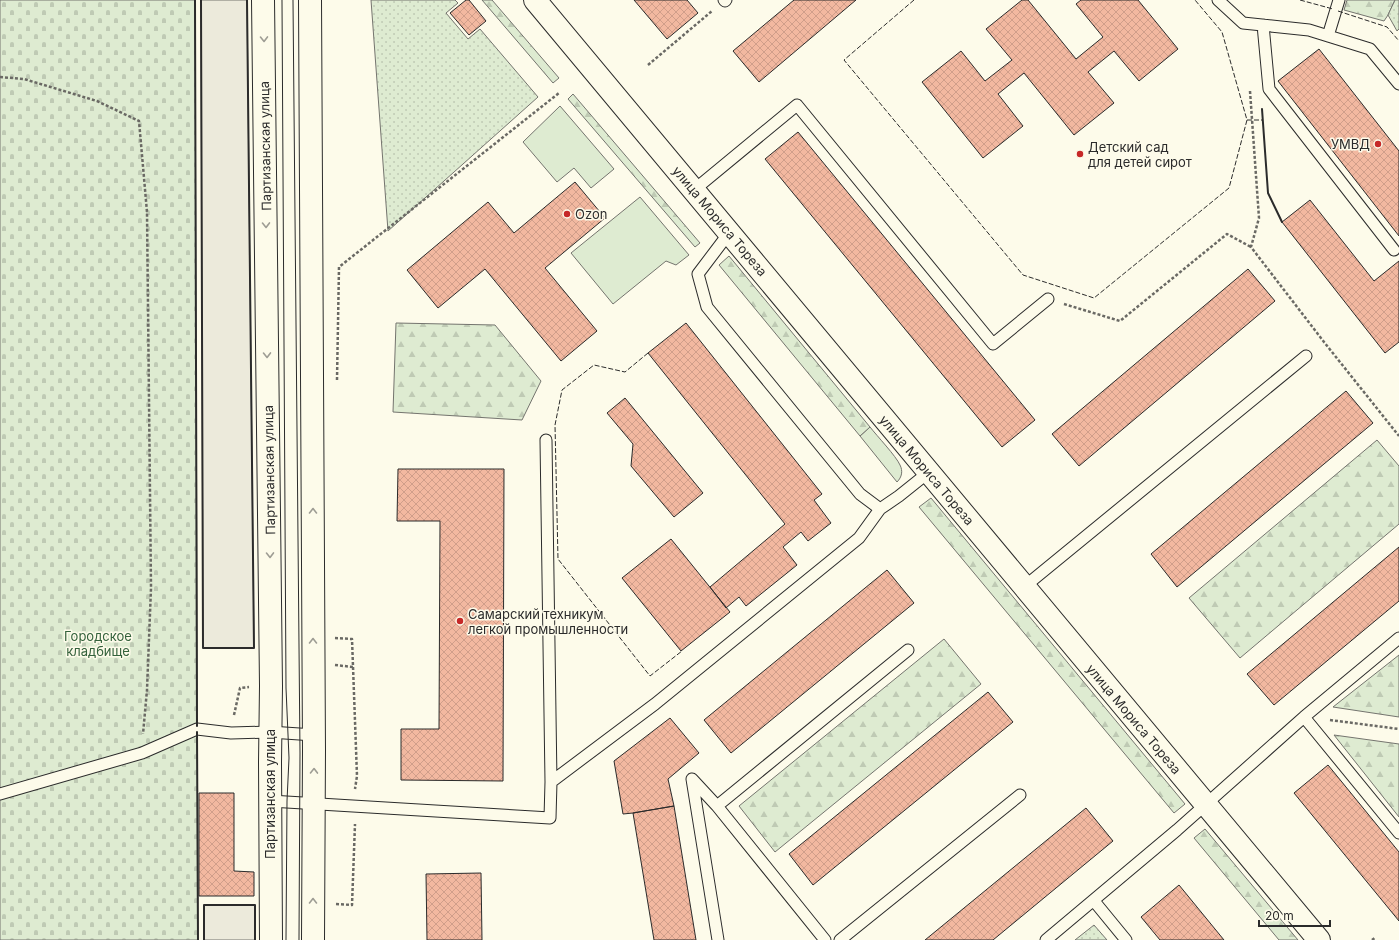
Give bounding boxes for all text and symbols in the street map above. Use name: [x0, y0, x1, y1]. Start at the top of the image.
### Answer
one-way arrow: [260, 36, 268, 42]
street label: Партизанская улица: [256, 81, 274, 211]
place label: УМВД: [1331, 136, 1370, 152]
place label: Детский сад для детей сирот: [1088, 139, 1192, 170]
marker: УМВД: [1373, 139, 1383, 149]
marker: Детский сад для детей сирот: [1075, 149, 1085, 159]
street label: улица Мориса Тореза: [669, 163, 771, 279]
place label: Ozon: [575, 206, 607, 222]
marker: Ozon: [562, 209, 572, 219]
one-way arrow: [262, 222, 270, 228]
one-way arrow: [263, 352, 272, 358]
street label: Партизанская улица: [260, 405, 278, 535]
street label: улица Мориса Тореза: [876, 412, 978, 528]
one-way arrow: [309, 508, 317, 514]
one-way arrow: [266, 552, 274, 558]
place label: Самарский техникум легкой промышленности: [468, 606, 628, 637]
marker: Самарский техникум легкой промышленности: [455, 616, 465, 626]
park label: Городское кладбище: [64, 628, 132, 659]
one-way arrow: [309, 638, 317, 644]
street label: улица Мориса Тореза: [1083, 661, 1185, 777]
street label: Партизанская улица: [262, 729, 278, 859]
one-way arrow: [310, 768, 318, 774]
one-way arrow: [309, 898, 317, 904]
scale bar: [1259, 902, 1330, 928]
text: 20 m: [1265, 908, 1294, 923]

